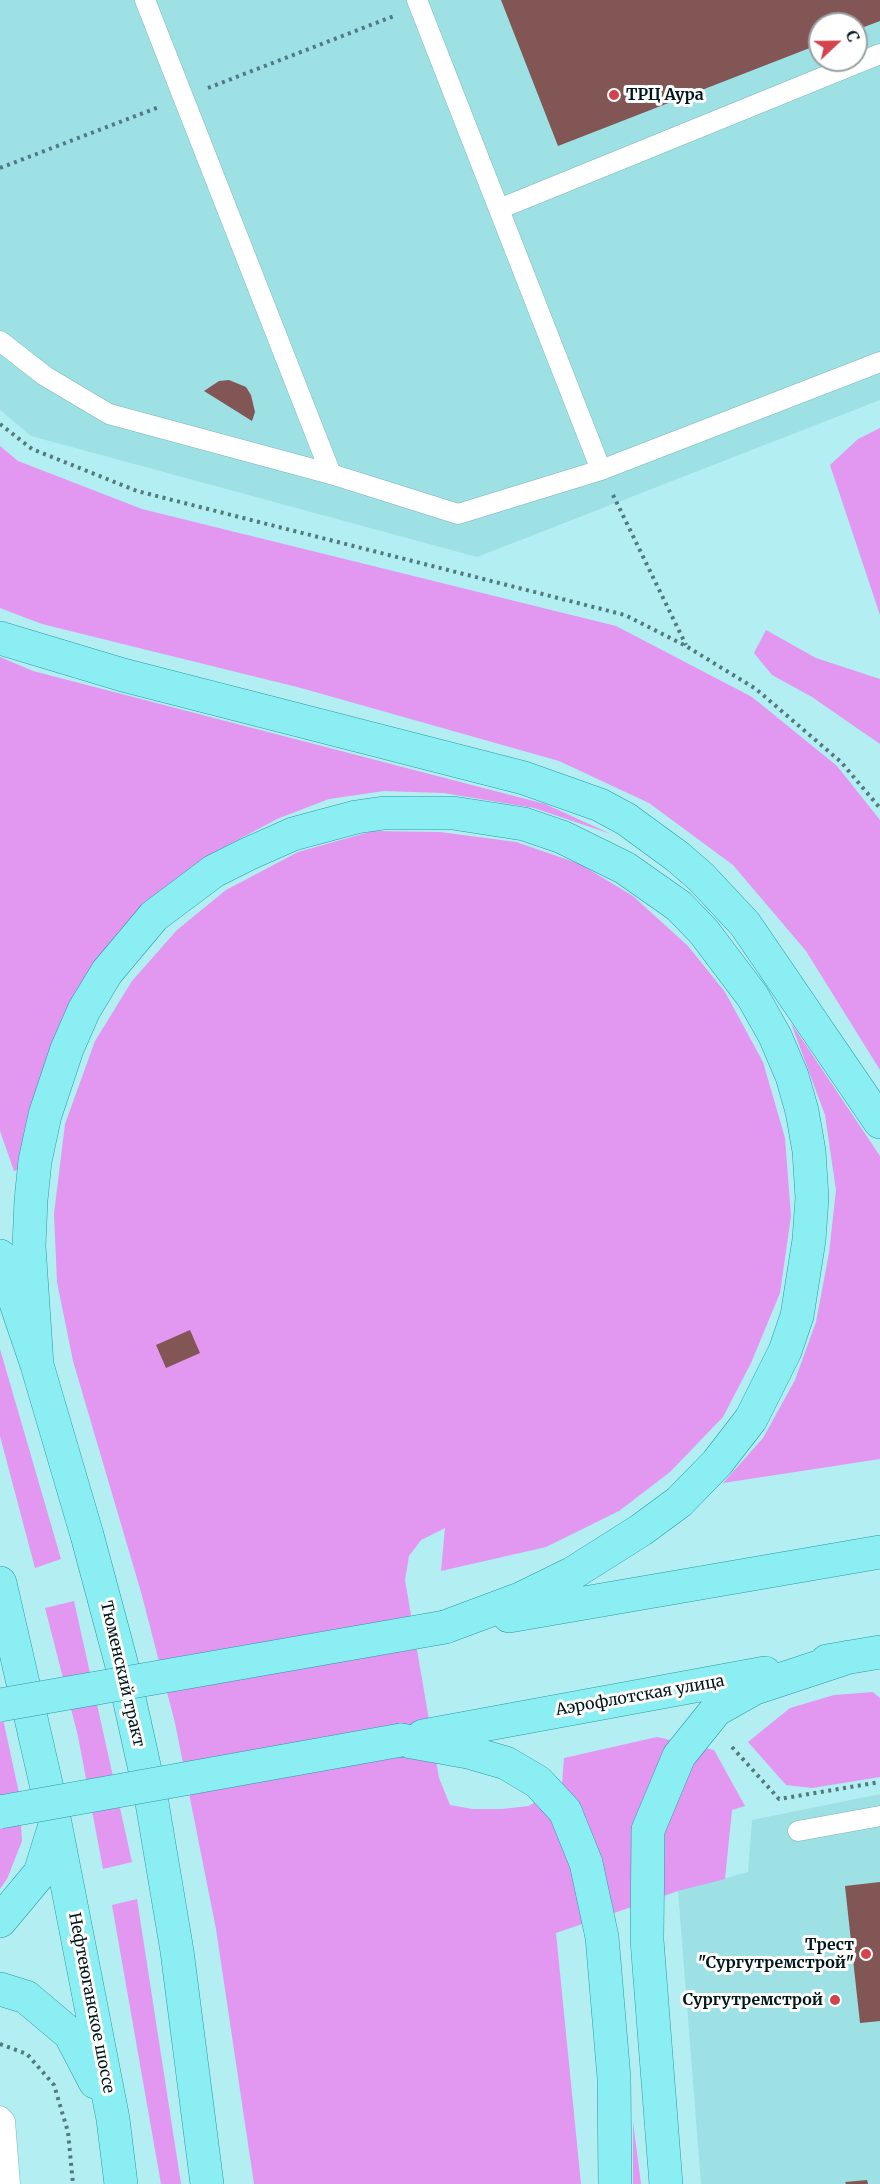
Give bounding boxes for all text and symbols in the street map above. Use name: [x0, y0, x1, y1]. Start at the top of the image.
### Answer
north arrow: [808, 12, 868, 72]
text: С: [842, 27, 864, 45]
place label: ТРЦ Аура: [626, 85, 704, 105]
marker: ТРЦ Аура: [607, 88, 621, 102]
street label: Тюменский тракт: [96, 1599, 148, 1749]
street label: Аэрофлотская улица: [554, 1672, 726, 1720]
street label: Нефтеюганское шоссе: [64, 1911, 118, 2095]
place label: Трест "Сургутремстрой": [698, 1935, 854, 1973]
marker: Трест "Сургутремстрой": [859, 1947, 873, 1961]
place label: Сургутремстрой: [683, 1990, 823, 2010]
marker: Сургутремстрой: [828, 1993, 842, 2007]

